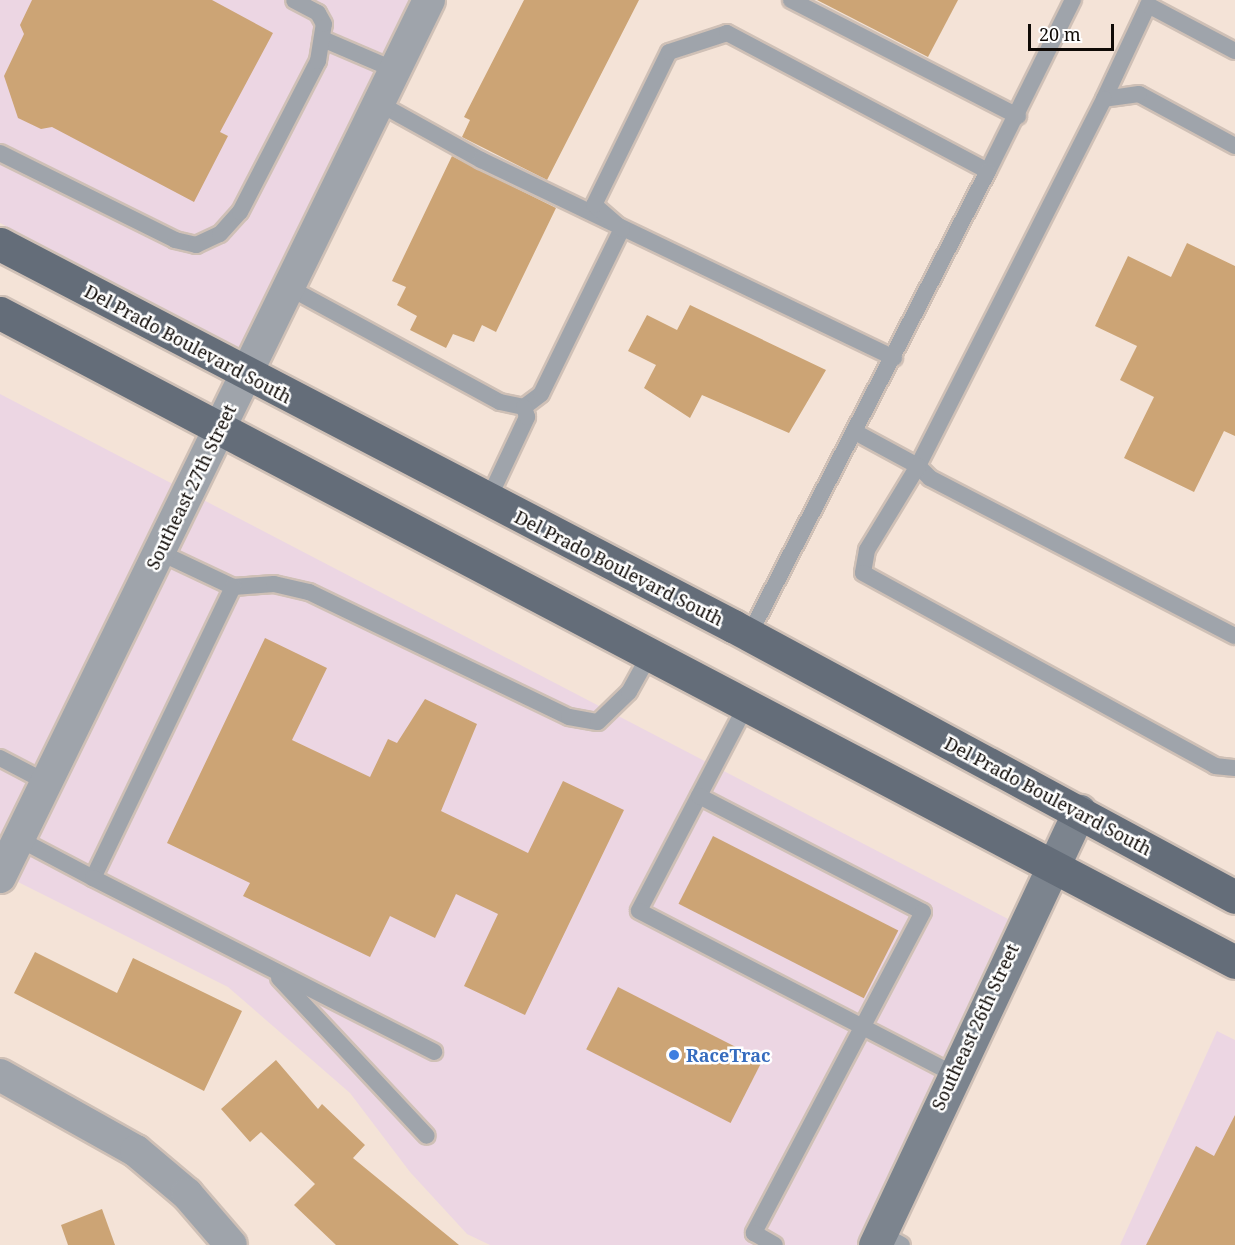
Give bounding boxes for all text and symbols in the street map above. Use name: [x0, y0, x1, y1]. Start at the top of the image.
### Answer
scale bar: [1031, 12, 1116, 50]
text: 20 m: [1039, 22, 1081, 46]
street label: Del Prado Boulevard South: [81, 280, 295, 408]
street label: Southeast 27th Street: [142, 401, 240, 573]
street label: Del Prado Boulevard South: [511, 506, 727, 630]
street label: Del Prado Boulevard South: [941, 732, 1155, 860]
street label: Southeast 26th Street: [927, 940, 1023, 1114]
place label: RaceTrac: [686, 1044, 770, 1066]
marker: RaceTrac: [667, 1048, 681, 1062]

